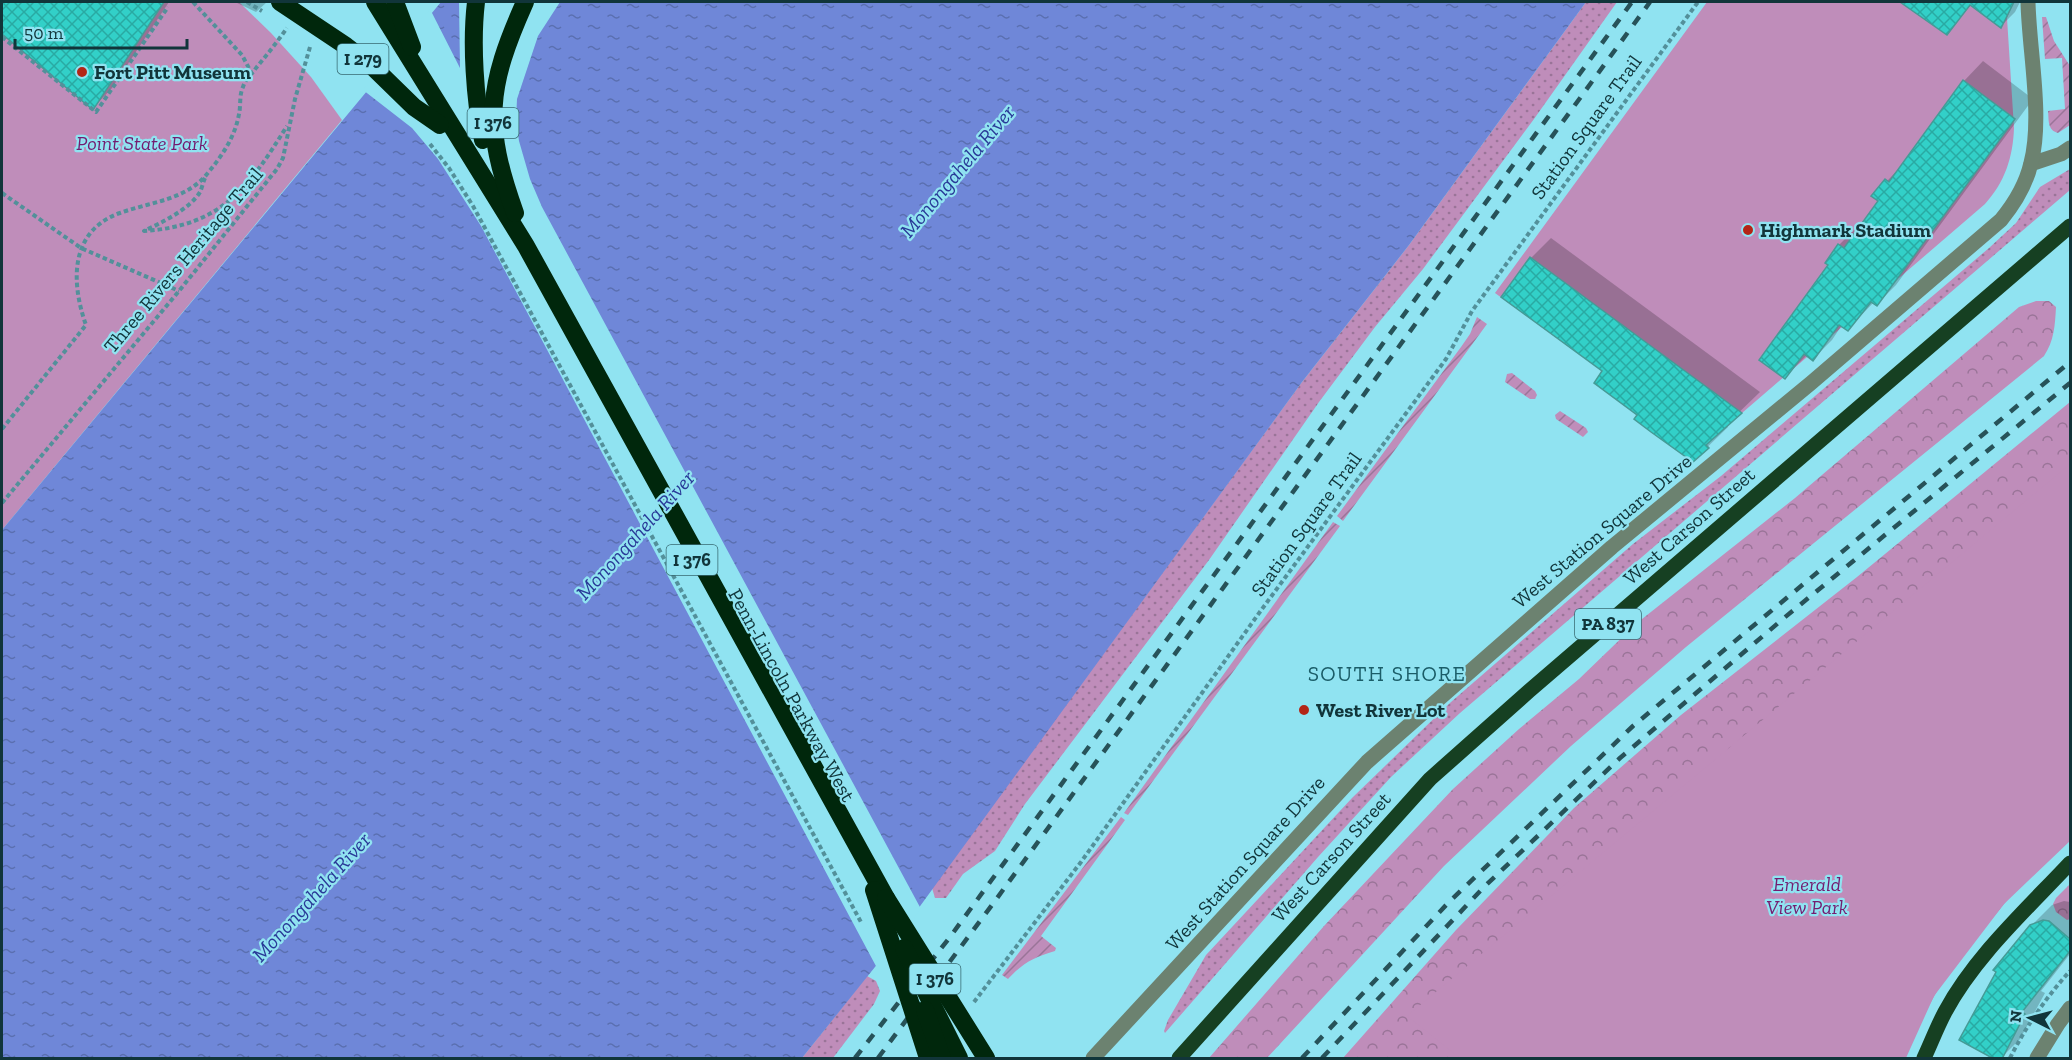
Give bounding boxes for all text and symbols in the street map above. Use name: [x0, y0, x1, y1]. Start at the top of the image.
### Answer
scale bar: [15, 12, 188, 50]
text: 50 m: [24, 22, 64, 44]
road number: I 279: [338, 44, 388, 74]
street label: Station Square Trail: [1526, 50, 1646, 204]
place label: Fort Pitt Museum: [94, 60, 251, 84]
marker: Fort Pitt Museum: [75, 65, 89, 79]
water label: Monongahela River: [894, 99, 1020, 242]
road number: I 376: [468, 108, 518, 138]
park label: Point State Park: [76, 131, 208, 155]
street label: Three Rivers Heritage Trail: [98, 162, 268, 358]
place label: Highmark Stadium: [1760, 218, 1931, 242]
marker: Highmark Stadium: [1741, 223, 1755, 237]
street label: Station Square Trail: [1246, 447, 1366, 601]
street label: West Station Square Drive: [1508, 449, 1696, 613]
street label: West Carson Street: [1618, 462, 1760, 590]
water label: Monongahela River: [570, 465, 700, 605]
road number: I 376: [666, 545, 718, 575]
street label: Penn-Lincoln Parkway West: [723, 584, 861, 806]
road number: PA 837: [1575, 609, 1641, 639]
district label: SOUTH SHORE: [1308, 661, 1466, 686]
place label: West River Lot: [1316, 698, 1446, 722]
marker: West River Lot: [1297, 703, 1311, 717]
street label: West Station Square Drive: [1160, 771, 1330, 955]
street label: West Carson Street: [1266, 787, 1396, 927]
water label: Monongahela River: [246, 827, 376, 967]
park label: Emerald View Park: [1766, 872, 1848, 919]
road number: I 376: [910, 964, 960, 994]
north arrow: [2000, 988, 2060, 1048]
text: N: [2005, 1009, 2026, 1024]

